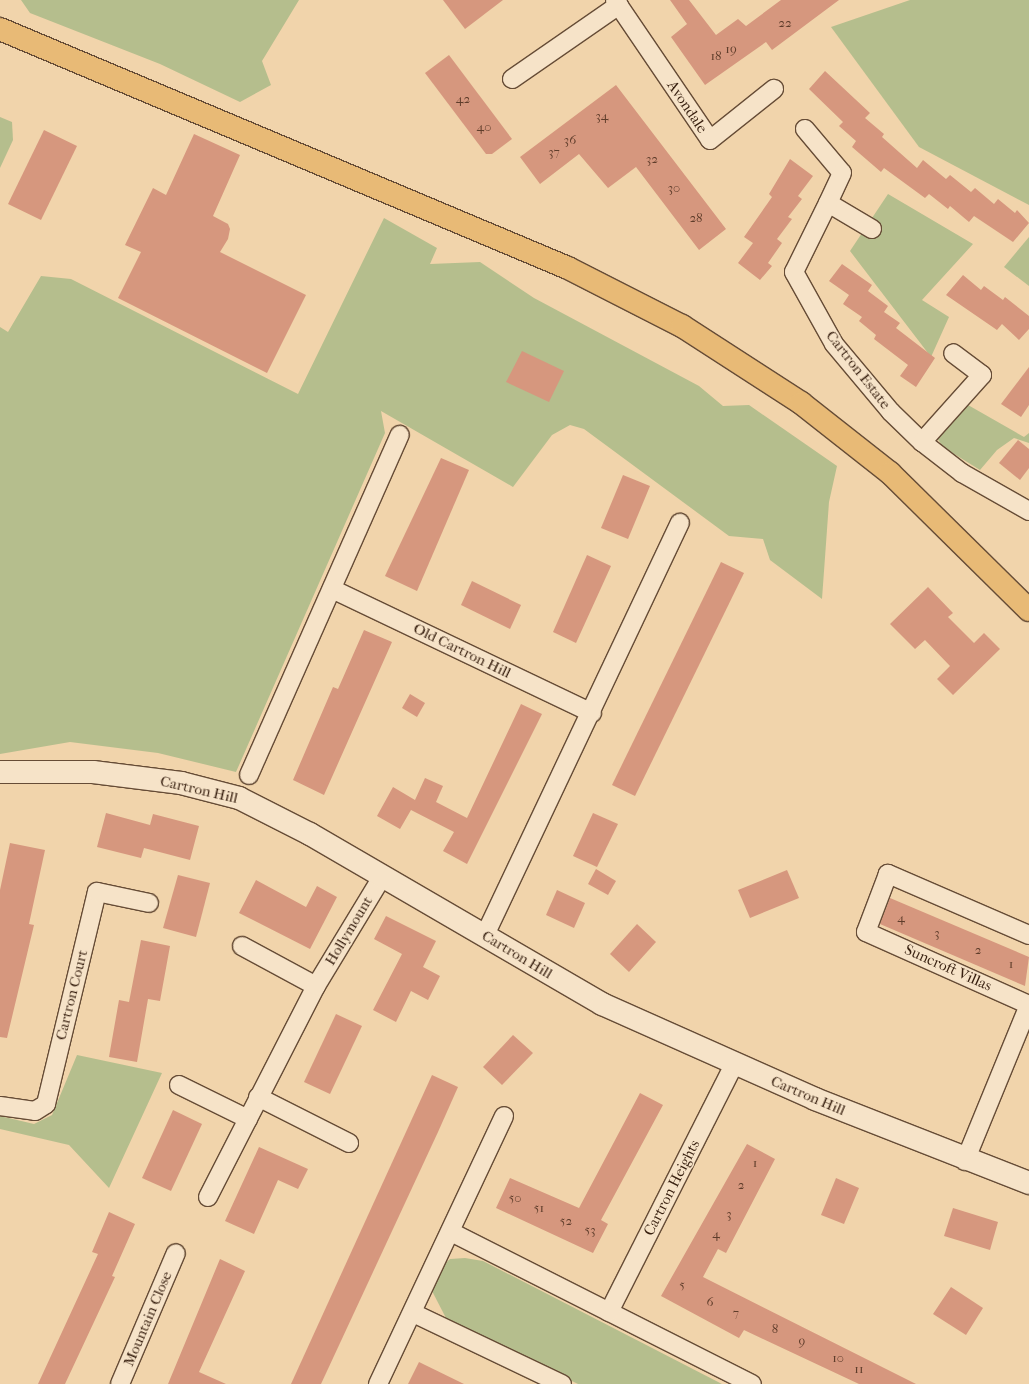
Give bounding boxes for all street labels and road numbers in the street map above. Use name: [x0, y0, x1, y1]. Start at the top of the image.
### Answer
street label: Avondale: [663, 77, 711, 137]
street label: Cartron Estate: [822, 327, 894, 413]
street label: Old Cartron Hill: [410, 620, 514, 682]
street label: Cartron Hill: [158, 772, 240, 808]
street label: Hollymount: [321, 893, 377, 969]
street label: Cartron Hill: [478, 927, 556, 983]
street label: Suncroft Villas: [902, 941, 994, 995]
street label: Cartron Court: [52, 948, 92, 1042]
street label: Cartron Hill: [768, 1072, 848, 1120]
street label: Cartron Heights: [640, 1137, 704, 1239]
street label: Mountain Close: [120, 1269, 176, 1369]

